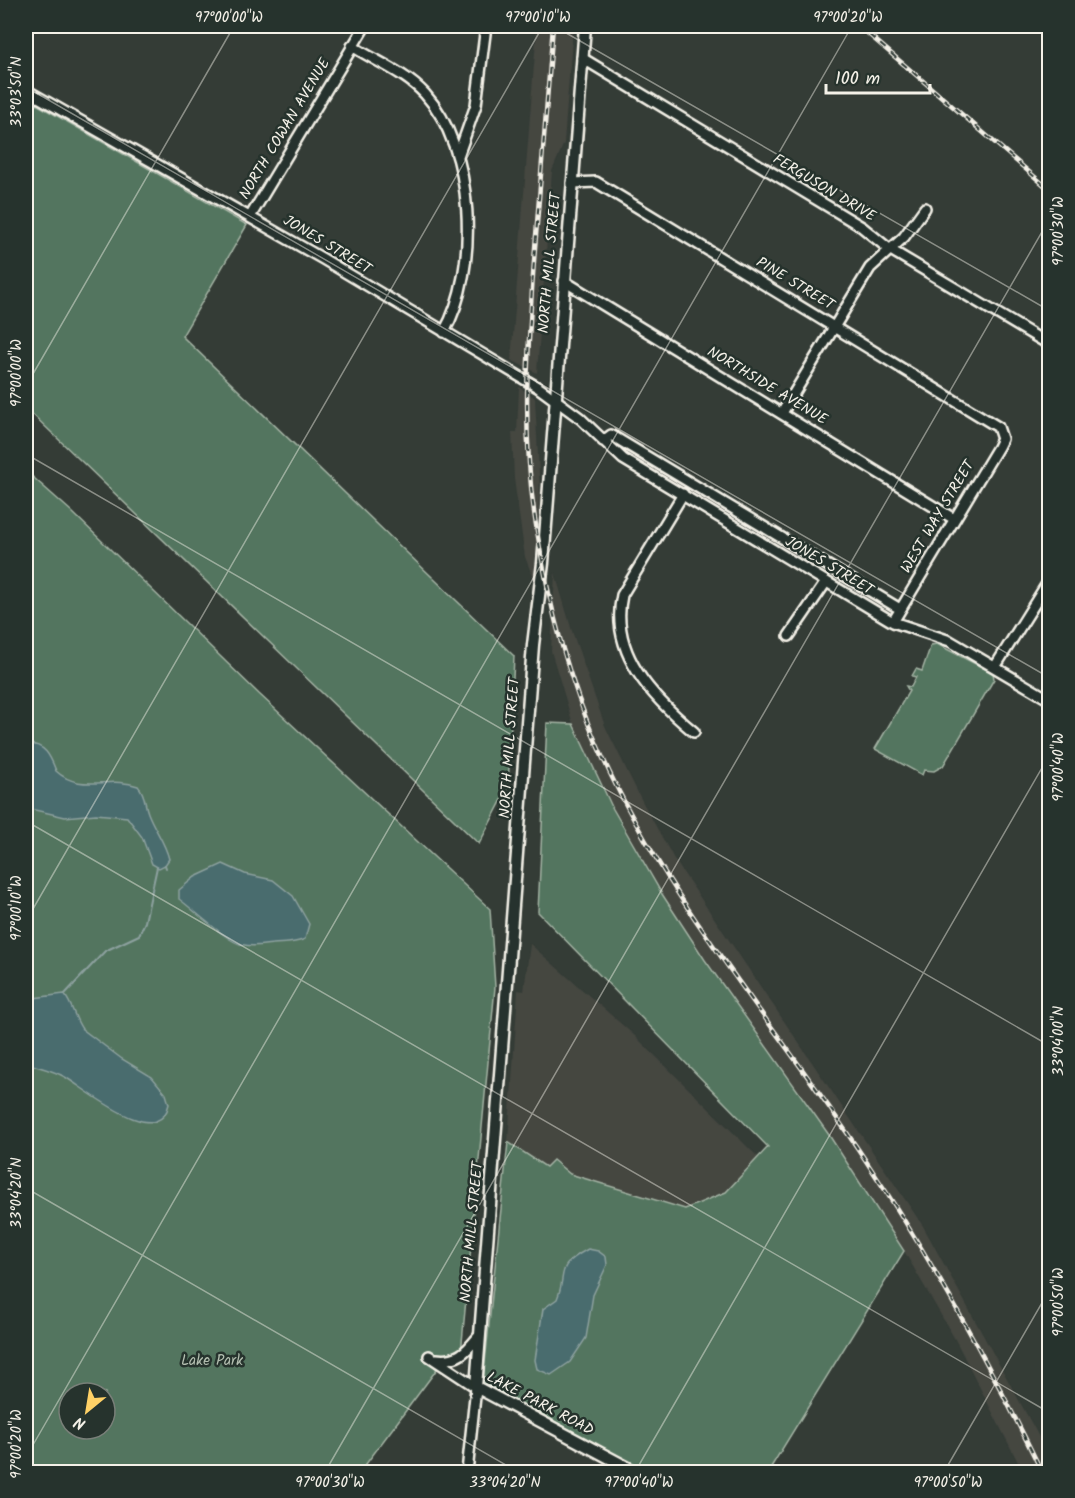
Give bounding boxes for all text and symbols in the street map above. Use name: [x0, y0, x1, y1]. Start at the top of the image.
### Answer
text: 97°00'00"W: [195, 6, 263, 30]
text: 97°00'10"W: [505, 6, 571, 30]
text: 97°00'20"W: [813, 6, 883, 30]
street label: NORTH COWAN AVENUE: [233, 53, 337, 204]
text: 33°03'50"N: [5, 56, 29, 128]
scale bar: [826, 57, 930, 95]
text: 100 m: [835, 65, 880, 94]
street label: FERGUSON DRIVE: [768, 148, 881, 229]
street label: NORTH MILL STREET: [532, 190, 568, 334]
text: 97°00'30"W: [1047, 196, 1071, 266]
street label: JONES STREET: [278, 209, 377, 282]
street label: PINE STREET: [751, 251, 841, 318]
text: 97°00'00"W: [5, 339, 29, 407]
street label: NORTHSIDE AVENUE: [702, 340, 833, 432]
street label: WEST WAY STREET: [895, 454, 982, 578]
street label: JONES STREET: [780, 530, 879, 603]
street label: NORTH MILL STREET: [493, 675, 527, 819]
text: 97°00'40"W: [1047, 732, 1071, 801]
text: 97°00'10"W: [5, 875, 29, 941]
text: 33°04'00"N: [1047, 1006, 1071, 1076]
text: 33°04'20"N: [5, 1157, 29, 1229]
street label: NORTH MILL STREET: [454, 1159, 490, 1303]
text: 97°00'50"W: [1047, 1267, 1071, 1336]
park label: Lake Park: [181, 1349, 244, 1373]
street label: LAKE PARK ROAD: [482, 1366, 598, 1443]
north arrow: [57, 1381, 117, 1441]
text: 97°00'20"W: [5, 1409, 29, 1479]
text: N: [70, 1409, 91, 1436]
text: 97°00'30"W: [295, 1471, 365, 1495]
text: 33°04'20"N: [469, 1471, 541, 1495]
text: 97°00'40"W: [605, 1471, 674, 1495]
text: 97°00'50"W: [914, 1471, 983, 1495]

